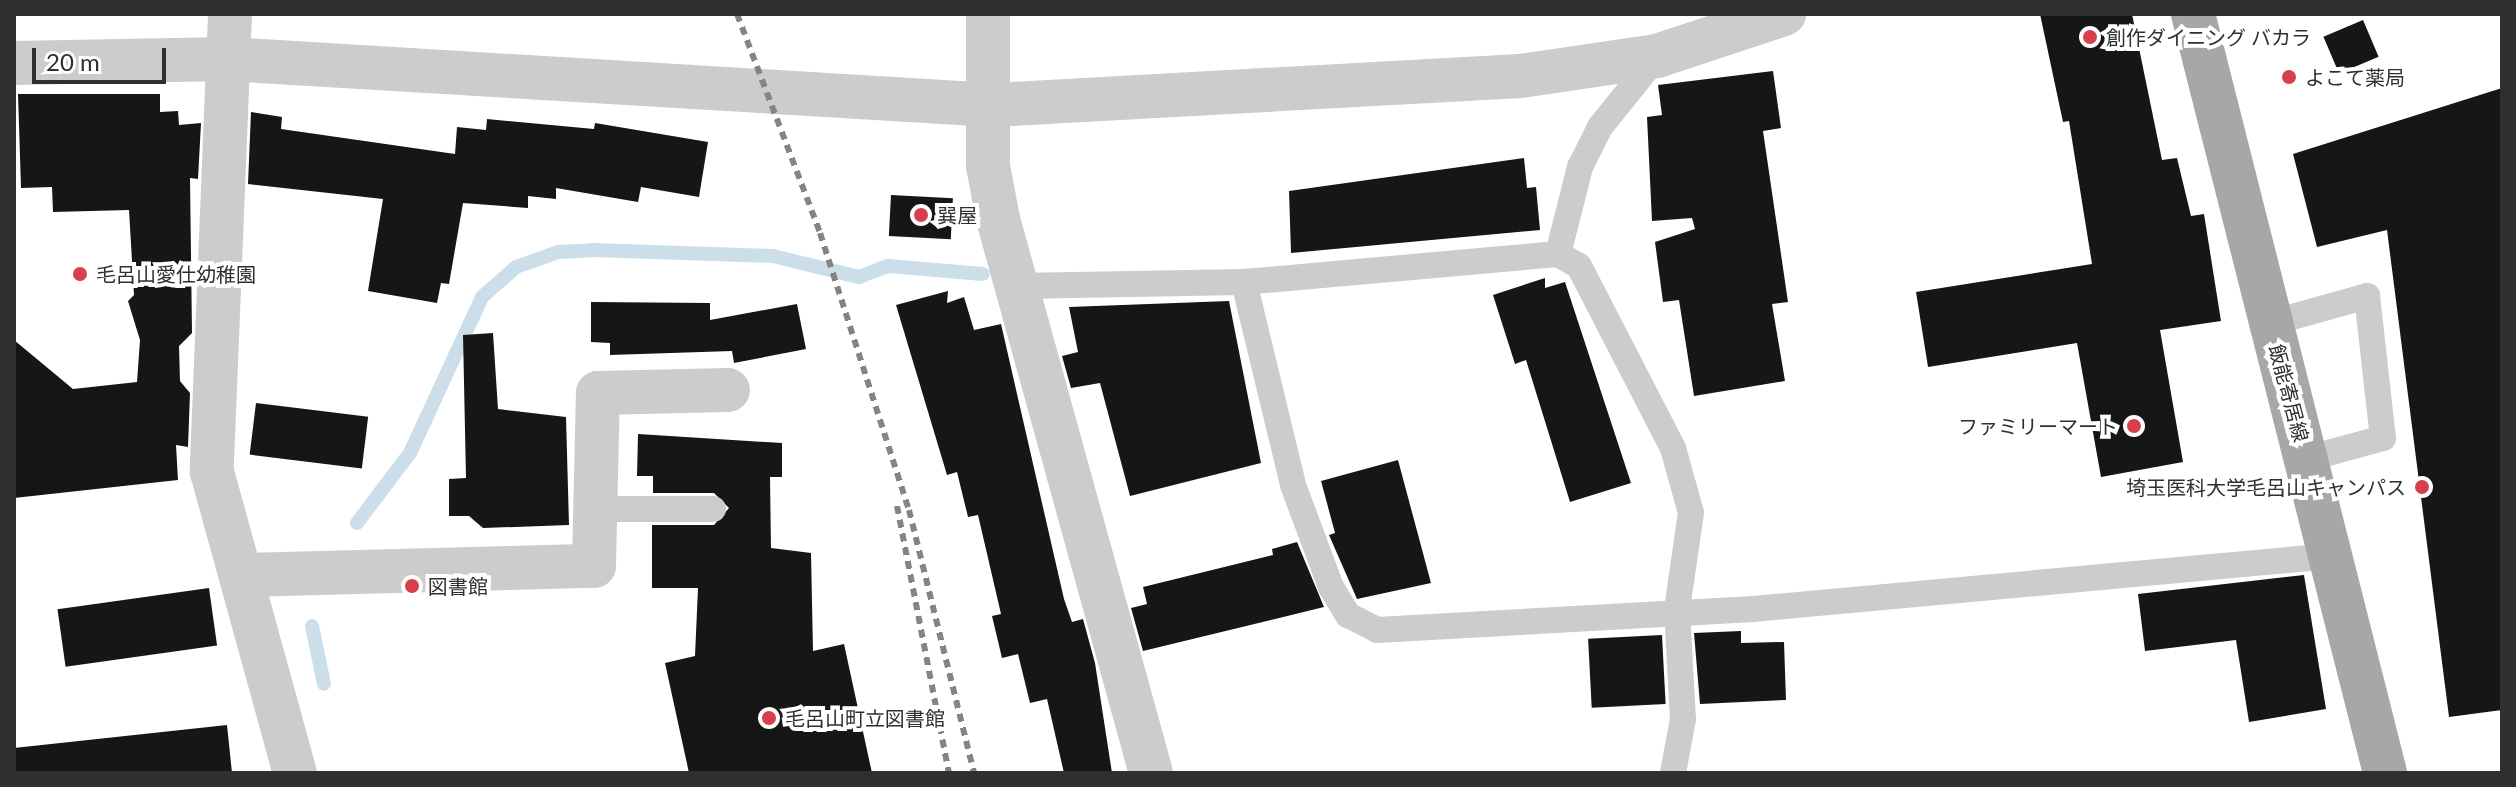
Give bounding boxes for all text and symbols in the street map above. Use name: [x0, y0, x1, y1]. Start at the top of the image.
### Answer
place label: 創作ダイニング バカラ: [2106, 25, 2311, 49]
marker: 創作ダイニング バカラ: [2081, 28, 2099, 46]
scale bar: [36, 32, 170, 82]
text: 20 m: [46, 47, 100, 76]
place label: よこて薬局: [2305, 65, 2405, 89]
marker: よこて薬局: [2280, 68, 2298, 86]
place label: 巽屋: [937, 203, 977, 227]
marker: 巽屋: [912, 206, 930, 224]
place label: 毛呂山愛仕幼稚園: [96, 262, 256, 286]
marker: 毛呂山愛仕幼稚園: [71, 265, 89, 283]
street label: 飯能寄居線: [2264, 342, 2314, 444]
place label: ファミリーマート: [1958, 414, 2118, 438]
marker: ファミリーマート: [2125, 417, 2143, 435]
place label: 埼玉医科大学毛呂山キャンパス: [2126, 475, 2406, 499]
marker: 埼玉医科大学毛呂山キャンパス: [2413, 478, 2431, 496]
place label: 図書館: [428, 574, 488, 598]
marker: 図書館: [403, 577, 421, 595]
place label: 毛呂山町立図書館: [785, 706, 945, 730]
marker: 毛呂山町立図書館: [760, 709, 778, 727]

